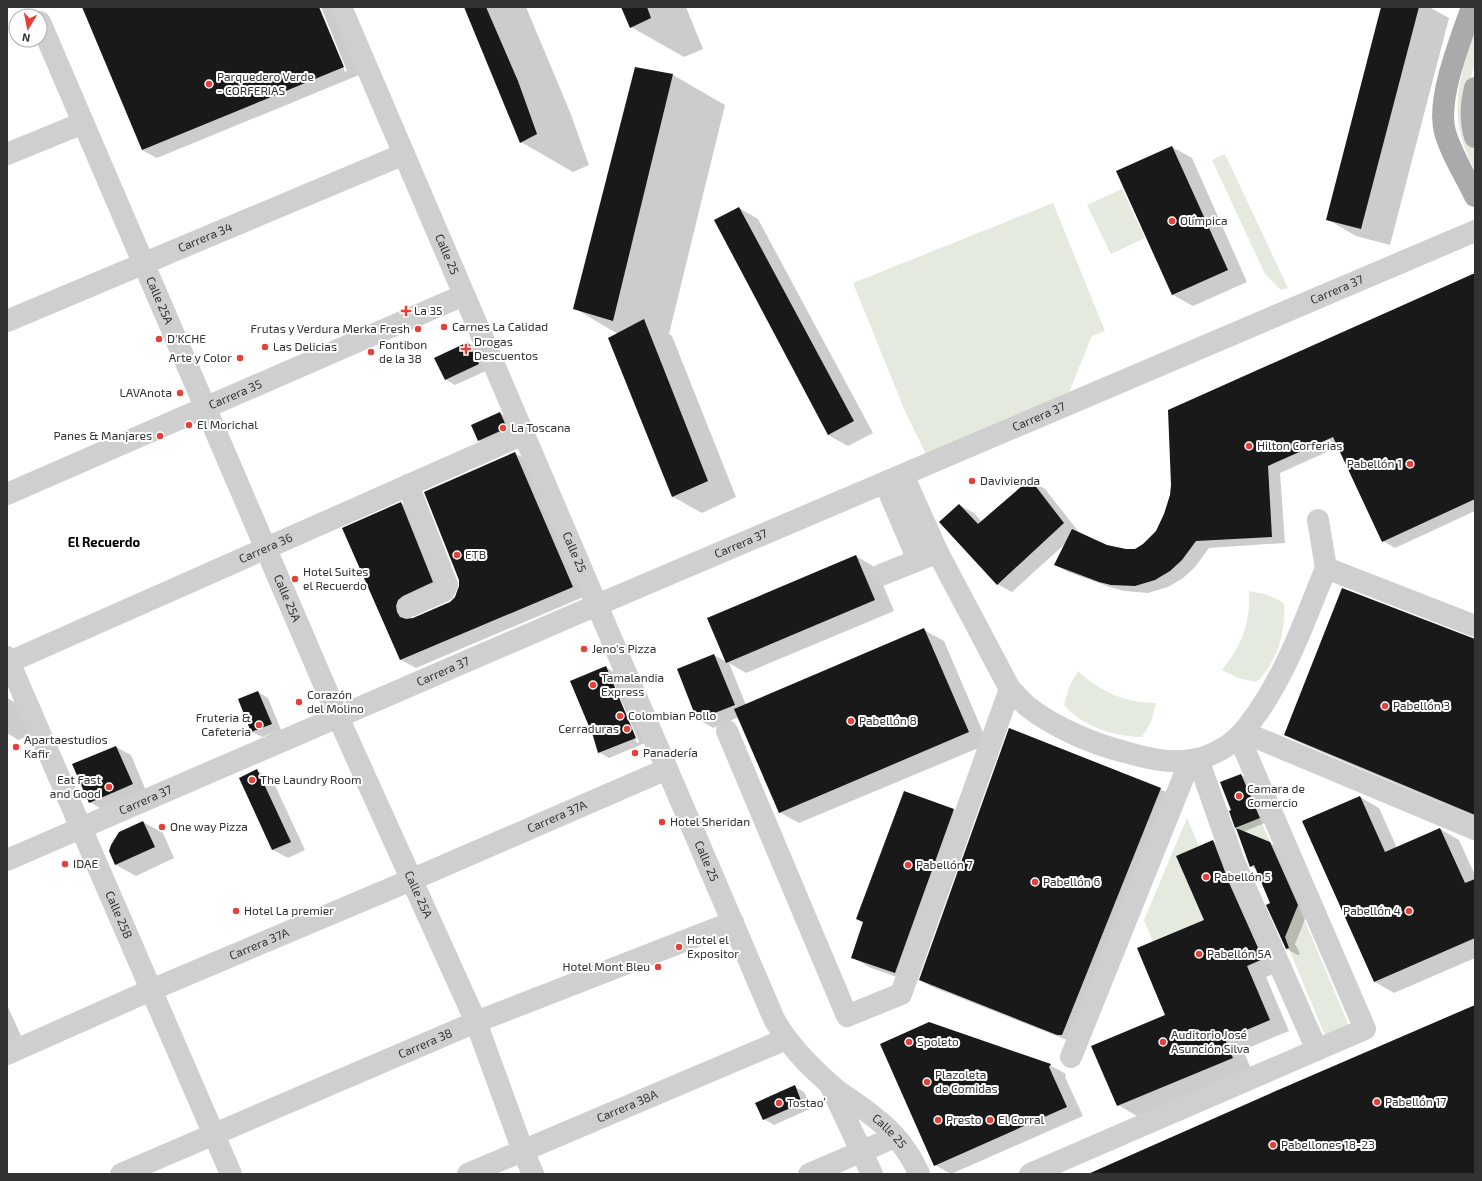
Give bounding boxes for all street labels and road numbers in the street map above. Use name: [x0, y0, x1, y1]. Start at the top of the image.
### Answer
street label: Carrera 34: [176, 219, 234, 254]
street label: Calle 25: [433, 231, 463, 276]
street label: Carrera 37: [1308, 271, 1365, 306]
street label: Calle 25A: [144, 274, 177, 326]
street label: Carrera 35: [206, 376, 264, 411]
street label: Carrera 37: [1010, 398, 1067, 433]
street label: Carrera 37: [712, 525, 769, 560]
street label: Carrera 36: [236, 529, 294, 565]
street label: Calle 25: [560, 529, 590, 574]
street label: Calle 25A: [272, 572, 305, 624]
street label: Carrera 37: [414, 653, 471, 688]
street label: Carrera 37: [117, 782, 174, 817]
street label: Carrera 37A: [525, 797, 589, 835]
street label: Calle 25: [692, 838, 722, 883]
street label: Calle 25A: [402, 868, 436, 920]
street label: Calle 25B: [103, 889, 136, 940]
street label: Carrera 37A: [227, 924, 291, 962]
street label: Carrera 38: [396, 1025, 454, 1061]
street label: Carrera 38A: [594, 1086, 660, 1125]
street label: Calle 25: [870, 1110, 910, 1151]

